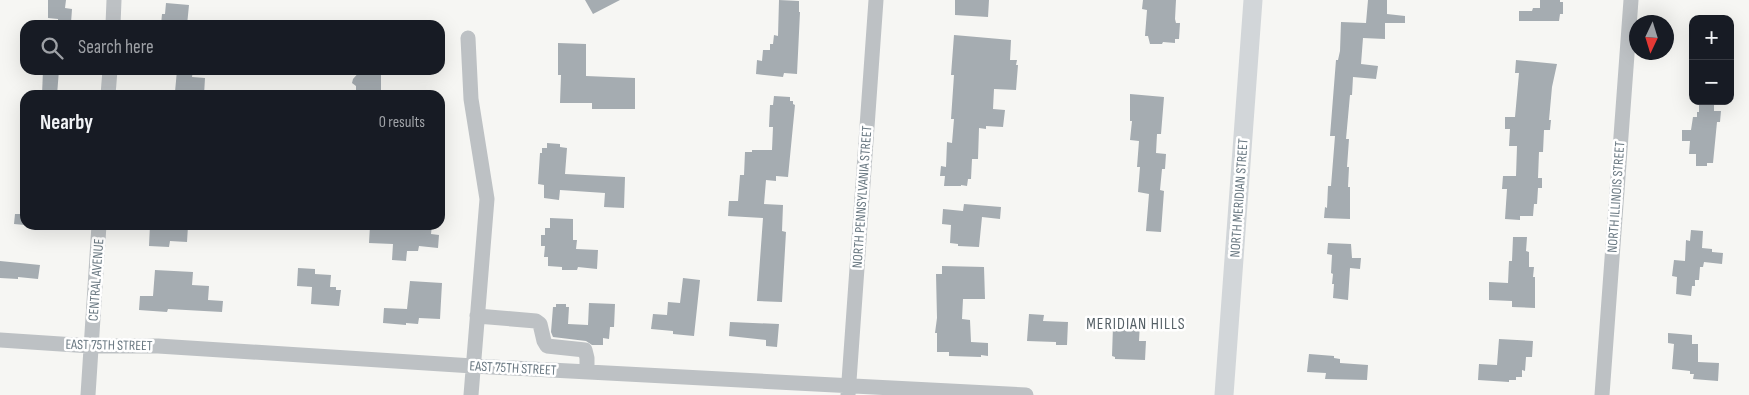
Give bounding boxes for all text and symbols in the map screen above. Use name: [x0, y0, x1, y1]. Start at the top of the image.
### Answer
north arrow: [1629, 15, 1674, 60]
map controls: [1689, 15, 1734, 105]
button: +: [1689, 15, 1734, 60]
search box: [20, 20, 445, 75]
icon: search: [38, 34, 66, 62]
text: Search here: [78, 36, 154, 59]
button: −: [1689, 60, 1734, 105]
text: Nearby: [40, 110, 93, 135]
text: 0 results: [379, 113, 425, 132]
street label: NORTH PENNSYLVANIA STREET: [849, 125, 875, 269]
street label: NORTH MERIDIAN STREET: [1226, 138, 1252, 258]
street label: NORTH ILLINOIS STREET: [1604, 140, 1628, 253]
street label: CENTRAL AVENUE: [85, 238, 107, 322]
district label: MERIDIAN HILLS: [1086, 315, 1186, 334]
street label: EAST 75TH STREET: [65, 336, 153, 354]
street label: EAST 75TH STREET: [469, 357, 557, 379]

